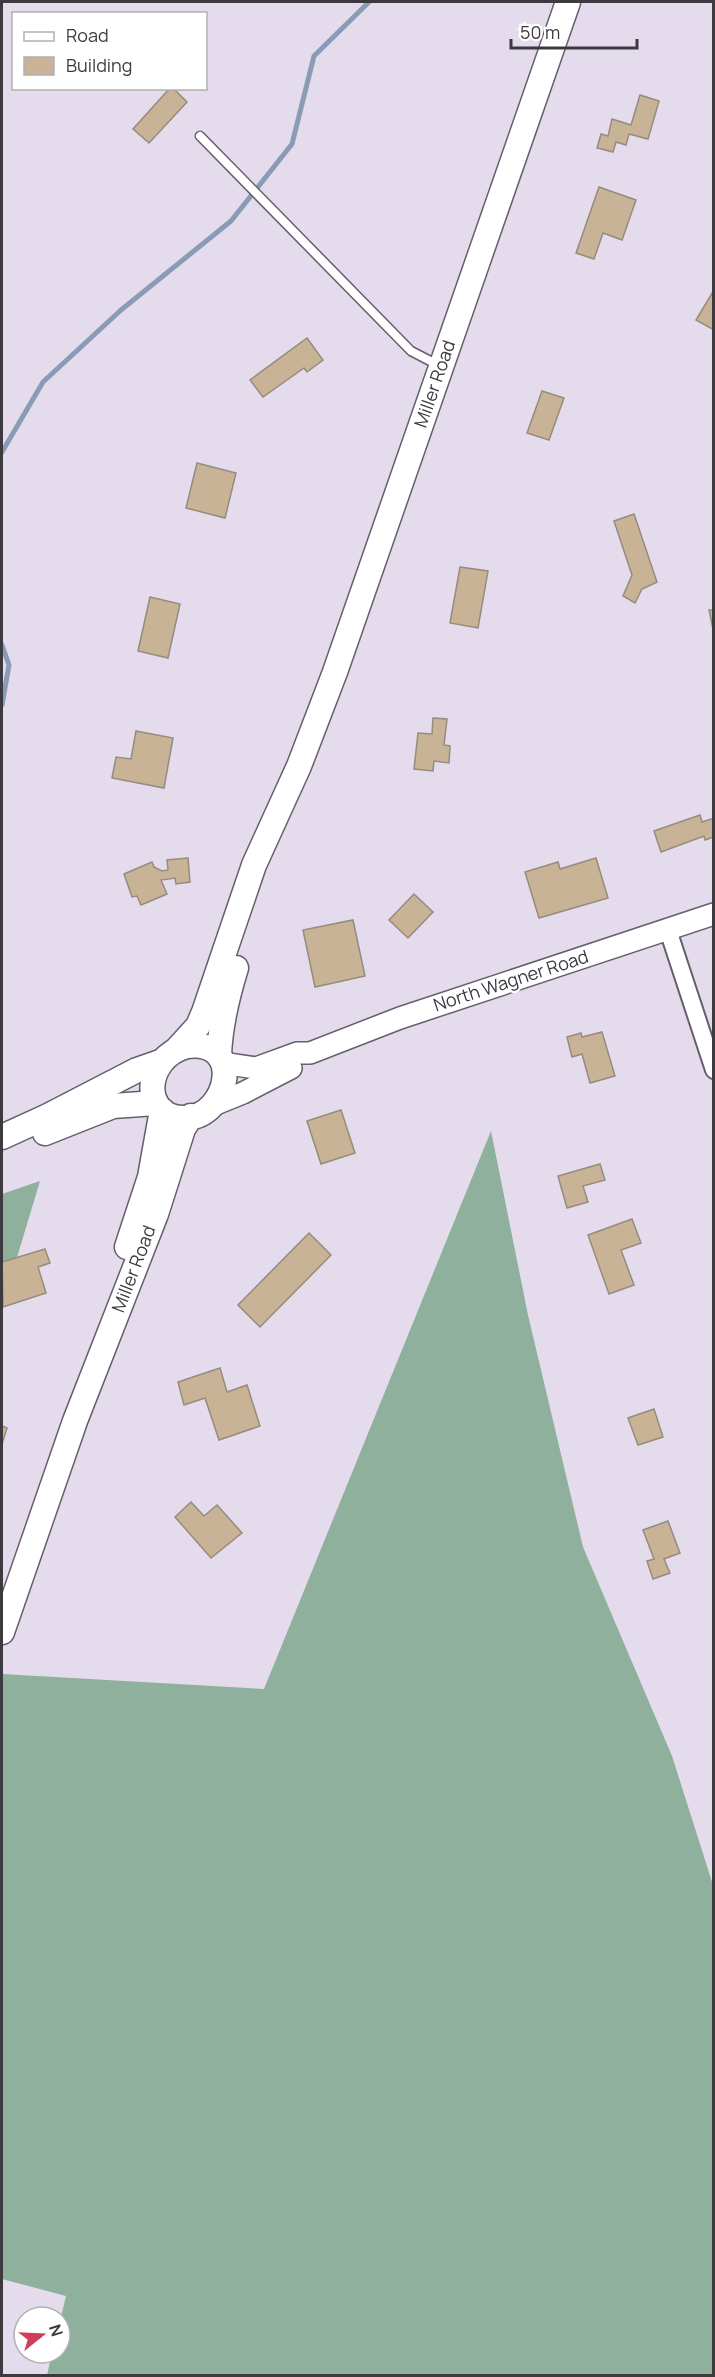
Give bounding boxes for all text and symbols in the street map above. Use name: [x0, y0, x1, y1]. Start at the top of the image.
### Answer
legend: [12, 12, 207, 90]
scale bar: [511, 12, 637, 50]
text: 50 m: [520, 20, 560, 44]
text: Road: [66, 23, 109, 47]
text: Building: [66, 53, 132, 77]
street label: Miller Road: [408, 337, 460, 431]
street label: North Wagner Road: [430, 944, 591, 1016]
street label: Miller Road: [106, 1222, 161, 1315]
north arrow: [12, 2305, 72, 2365]
text: N: [44, 2321, 69, 2339]

